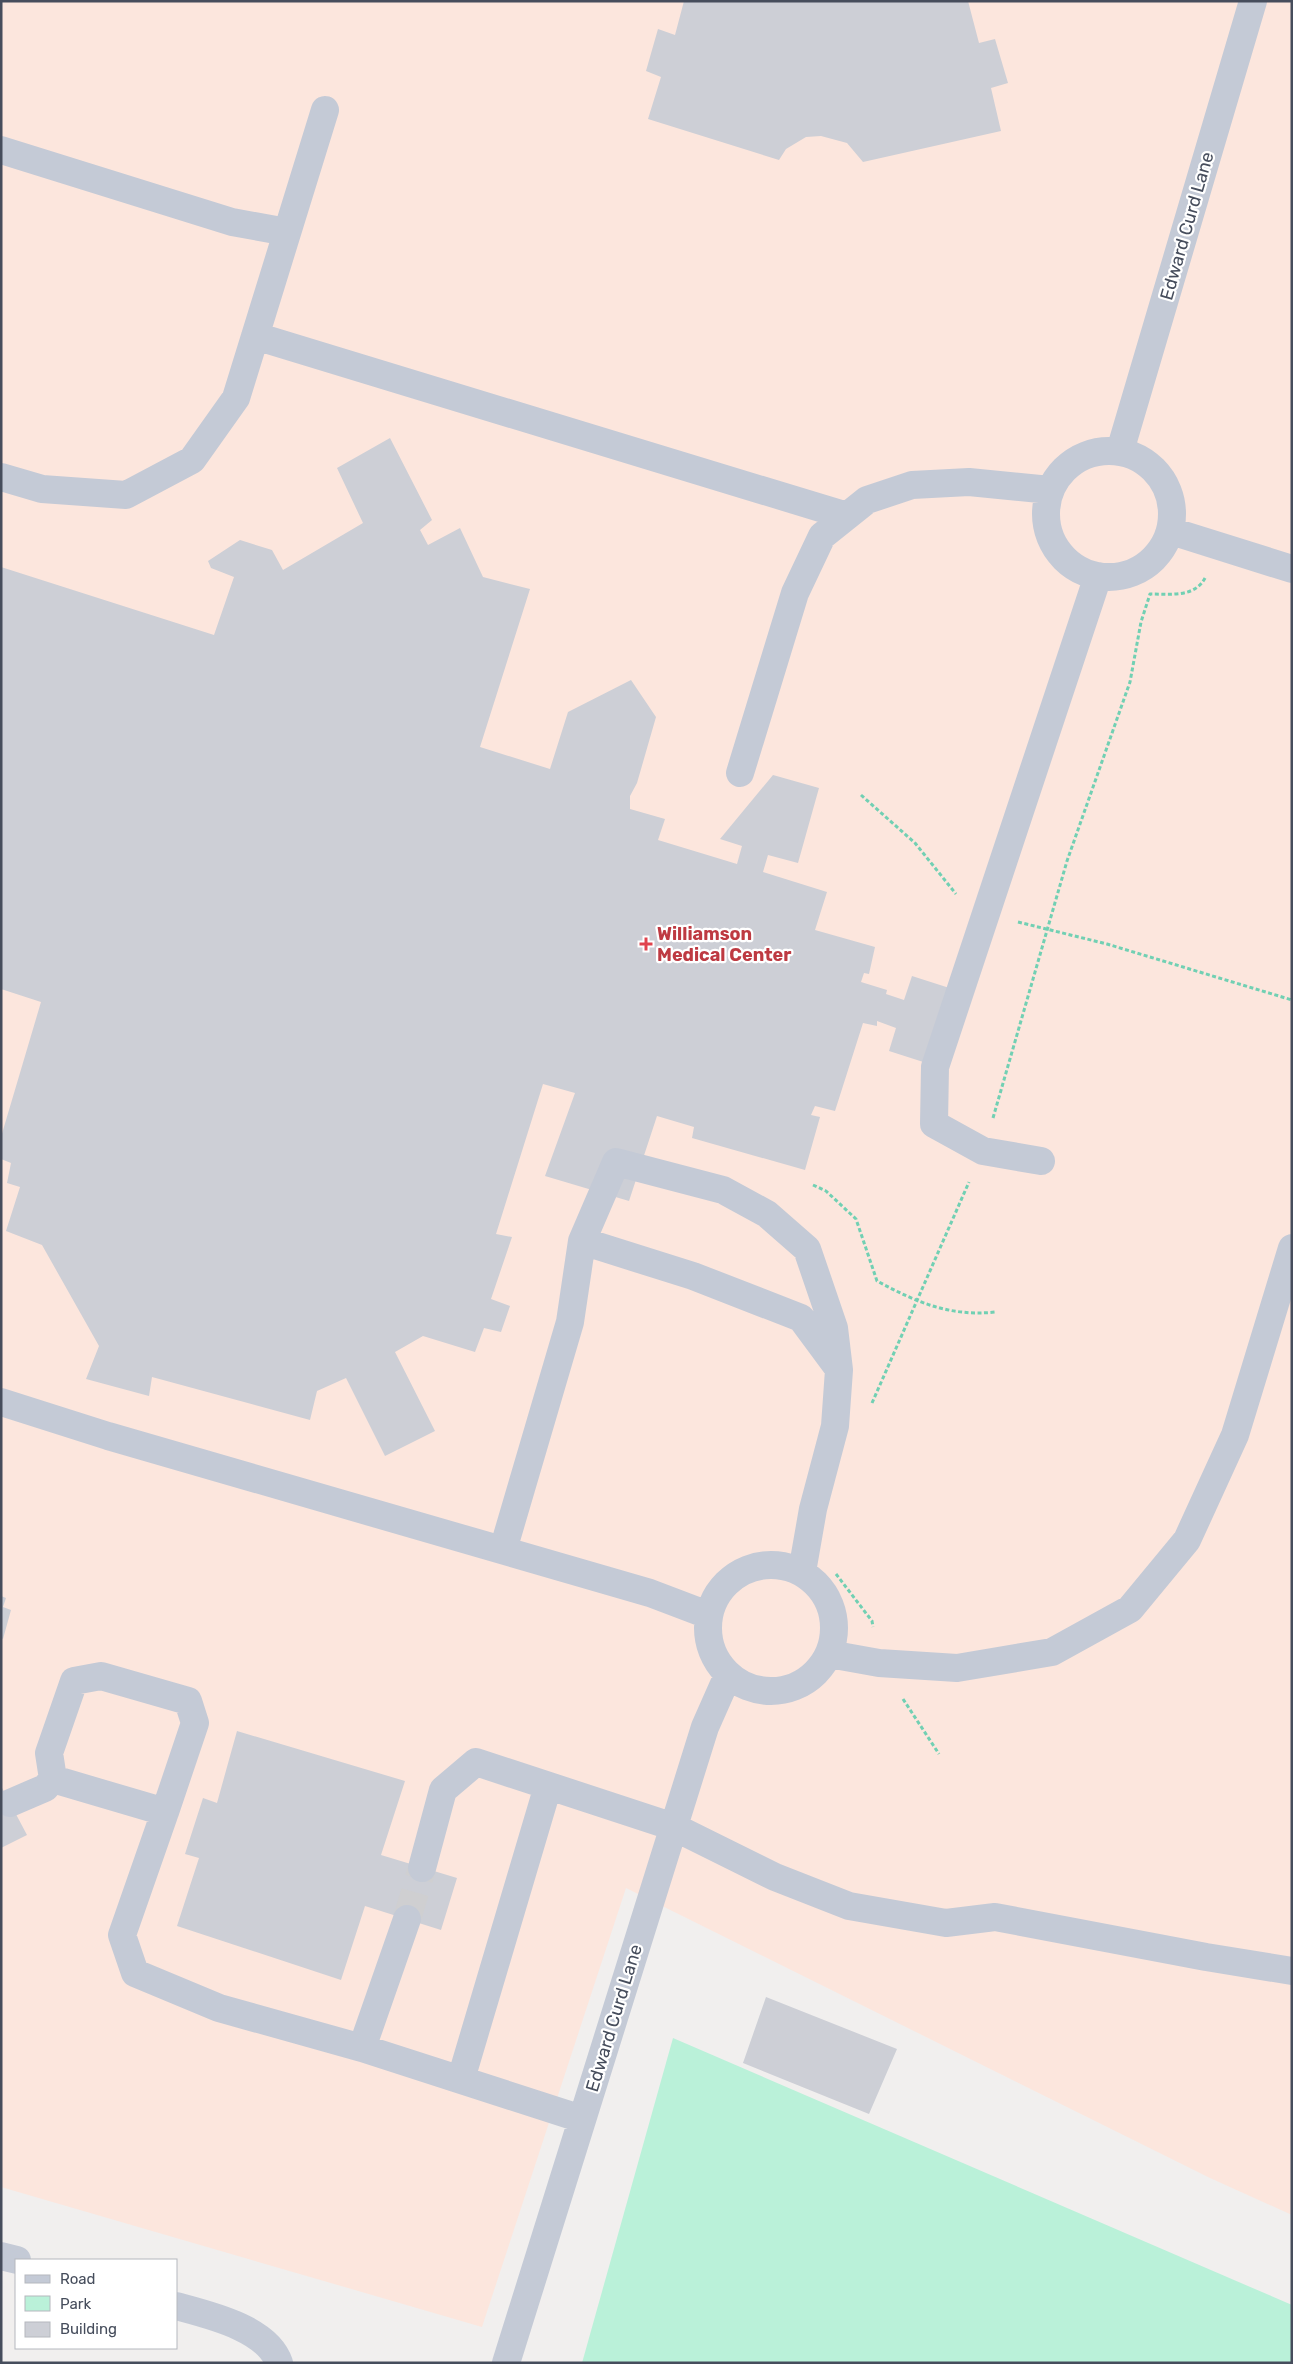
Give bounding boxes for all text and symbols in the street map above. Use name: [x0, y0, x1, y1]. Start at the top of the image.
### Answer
street label: Edward Curd Lane: [1155, 149, 1219, 303]
place label: Williamson Medical Center: [657, 923, 791, 966]
marker: Williamson Medical Center: [639, 937, 653, 951]
street label: Edward Curd Lane: [581, 1942, 647, 2094]
legend: [15, 2259, 178, 2349]
text: Road: [60, 2270, 96, 2288]
text: Park: [60, 2295, 91, 2313]
text: Building: [60, 2320, 117, 2338]

